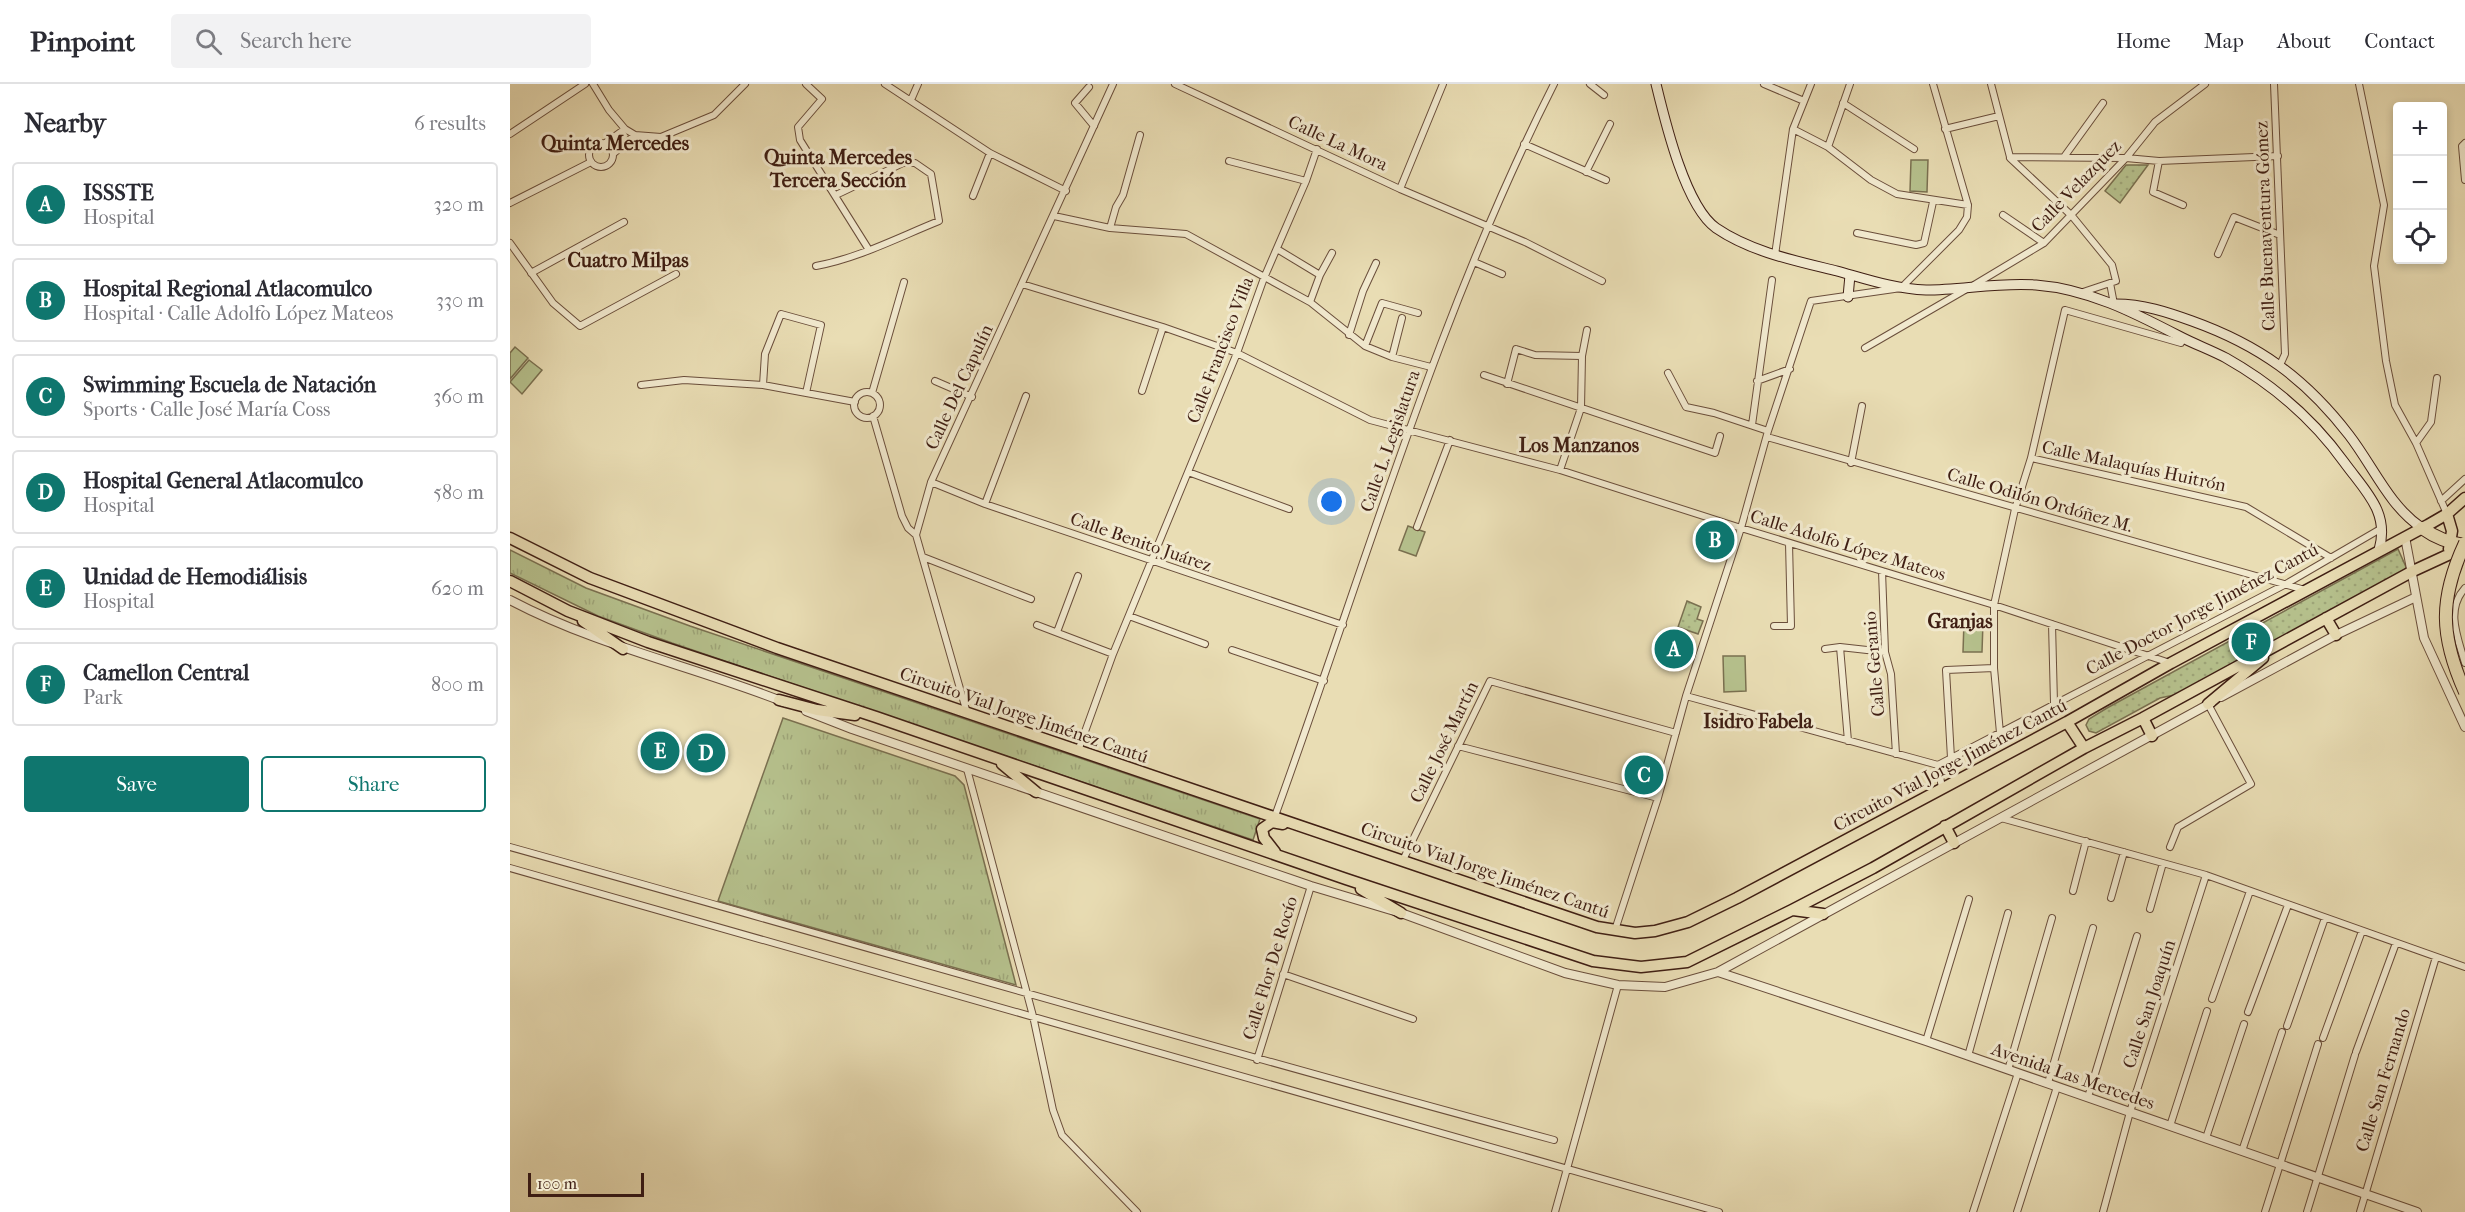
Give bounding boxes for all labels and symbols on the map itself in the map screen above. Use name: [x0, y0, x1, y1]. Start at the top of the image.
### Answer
street label: Calle La Mora: [1285, 111, 1391, 176]
street label: Calle Buenaventura Gómez: [2251, 121, 2280, 331]
district label: Quinta Mercedes: [541, 132, 690, 155]
street label: Calle Velazquez: [2027, 136, 2126, 237]
district label: Quinta Mercedes Tercera Sección: [764, 146, 913, 192]
district label: Cuatro Milpas: [567, 249, 689, 272]
street label: Calle Francisco Villa: [1183, 273, 1258, 426]
street label: Calle Del Capulín: [921, 321, 998, 453]
street label: Calle L. Legislatura: [1356, 367, 1425, 515]
district label: Los Manzanos: [1519, 434, 1640, 457]
street label: Calle Malaquías Huitrón: [2040, 437, 2228, 496]
street label: Calle Odilón Ordóñez M.: [1945, 464, 2135, 537]
your location: [1317, 487, 1346, 516]
street label: Calle Adolfo López Mateos: [1747, 506, 1949, 585]
street label: Calle Benito Juárez: [1067, 508, 1214, 577]
pin: B: [1696, 518, 1734, 562]
street label: Calle Doctor Jorge Jiménez Cantú: [2082, 539, 2322, 680]
district label: Granjas: [1927, 610, 1993, 633]
street label: Calle Geranio: [1859, 611, 1890, 717]
pin: F: [2232, 620, 2270, 664]
pin: A: [1654, 626, 1694, 672]
street label: Circuito Vial Jorge Jiménez Cantú: [897, 663, 1151, 768]
street label: Calle José Martín: [1406, 677, 1483, 806]
street label: Circuito Vial Jorge Jiménez Cantú: [1830, 695, 2071, 836]
district label: Isidro Fabela: [1703, 710, 1814, 733]
pin: E: [640, 728, 680, 774]
pin: D: [686, 730, 726, 776]
pin: C: [1624, 752, 1664, 798]
street label: Circuito Vial Jorge Jiménez Cantú: [1358, 818, 1612, 923]
street label: Calle Flor De Rocío: [1239, 894, 1302, 1042]
street label: Calle San Joaquín: [2119, 937, 2180, 1071]
street label: Calle San Fernando: [2352, 1006, 2415, 1155]
street label: Avenida Las Mercedes: [1988, 1038, 2158, 1114]
scale bar: [528, 1170, 644, 1198]

